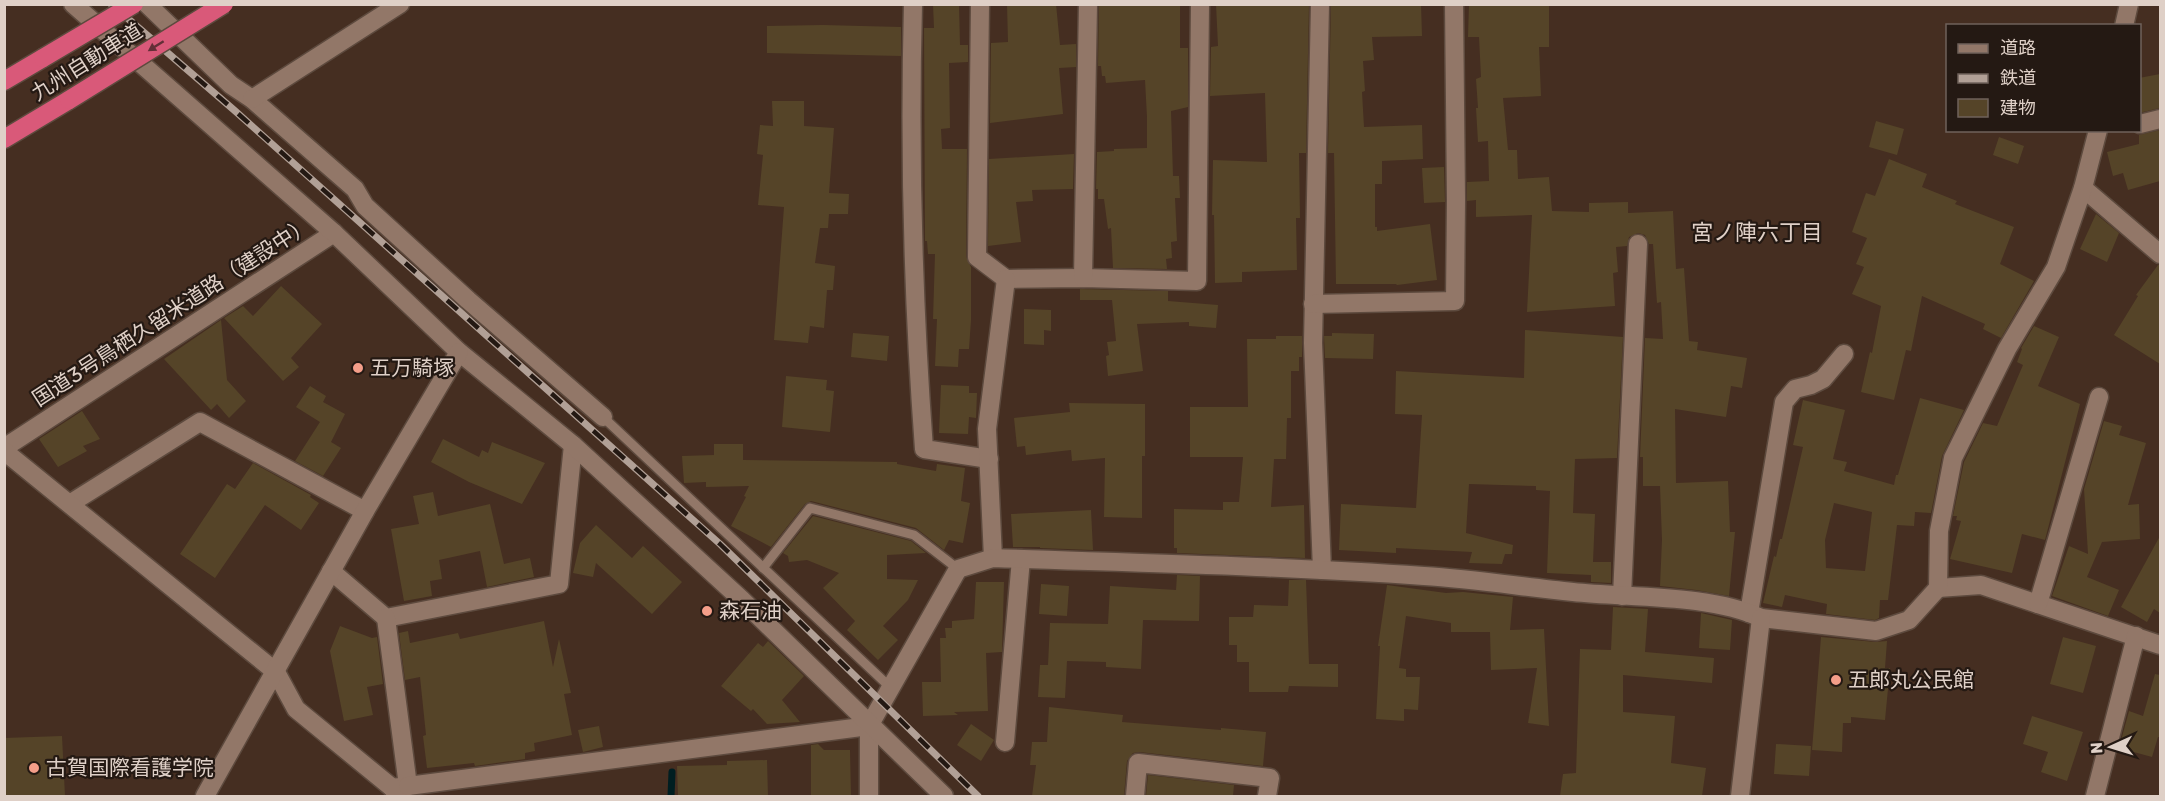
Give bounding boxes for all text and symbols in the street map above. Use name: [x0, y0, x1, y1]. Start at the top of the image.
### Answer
street label: 九州自動車道: [27, 18, 147, 106]
legend: [1946, 24, 2141, 132]
text: 道路: [2000, 37, 2036, 59]
one-way arrow: [148, 41, 164, 52]
text: 鉄道: [2000, 67, 2036, 89]
text: 建物: [2000, 97, 2036, 119]
street label: 国道3号鳥栖久留米道路（建設中）: [28, 212, 316, 411]
district label: 宮ノ陣六丁目: [1691, 219, 1823, 246]
place label: 五万騎塚: [370, 355, 454, 380]
marker: 五万騎塚: [351, 361, 365, 375]
place label: 森石油: [719, 598, 782, 623]
marker: 森石油: [700, 604, 714, 618]
place label: 五郎丸公民館: [1848, 667, 1974, 692]
marker: 五郎丸公民館: [1829, 673, 1843, 687]
north arrow: [2081, 717, 2141, 777]
text: N: [2087, 742, 2106, 754]
place label: 古賀国際看護学院: [46, 755, 214, 780]
marker: 古賀国際看護学院: [27, 761, 41, 775]

